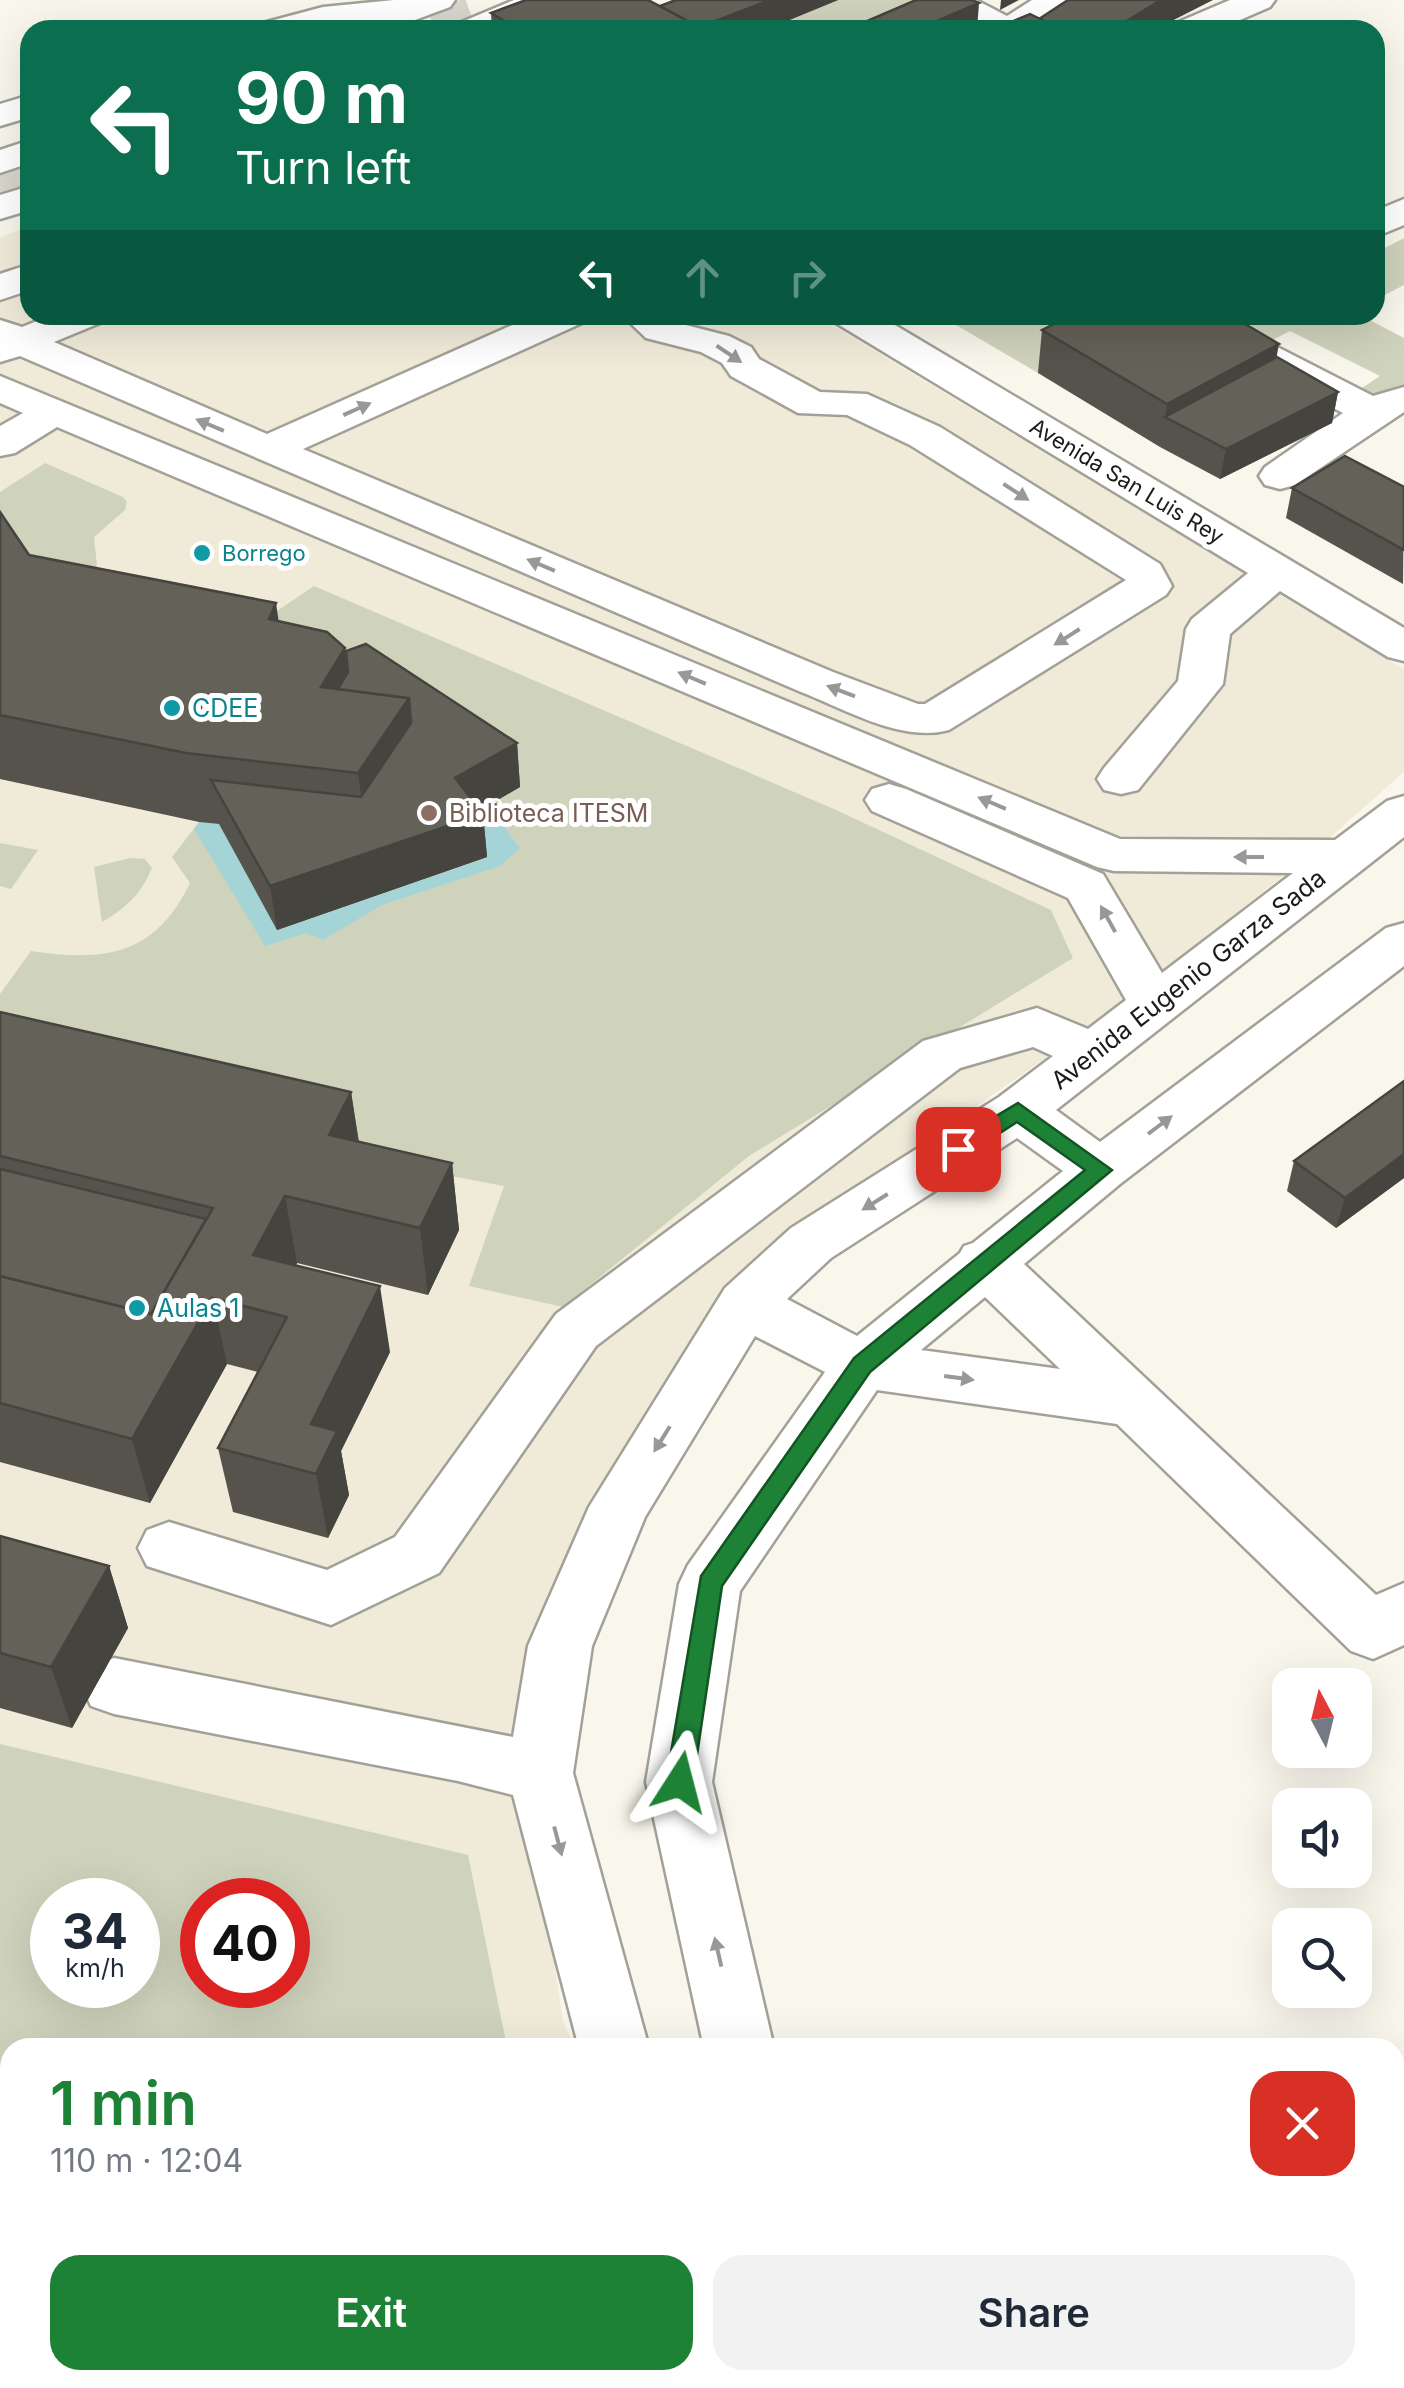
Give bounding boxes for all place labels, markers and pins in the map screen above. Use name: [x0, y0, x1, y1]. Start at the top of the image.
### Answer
place label: Borrego: [222, 540, 306, 566]
marker: Borrego: [191, 542, 213, 564]
place label: CDEE: [192, 693, 258, 723]
marker: CDEE: [161, 697, 183, 719]
place label: Biblioteca ITESM: [449, 798, 648, 828]
marker: Biblioteca ITESM: [418, 802, 440, 824]
pin: [916, 1107, 1001, 1192]
place label: Aulas 1: [157, 1293, 240, 1323]
marker: Aulas 1: [126, 1297, 148, 1319]

